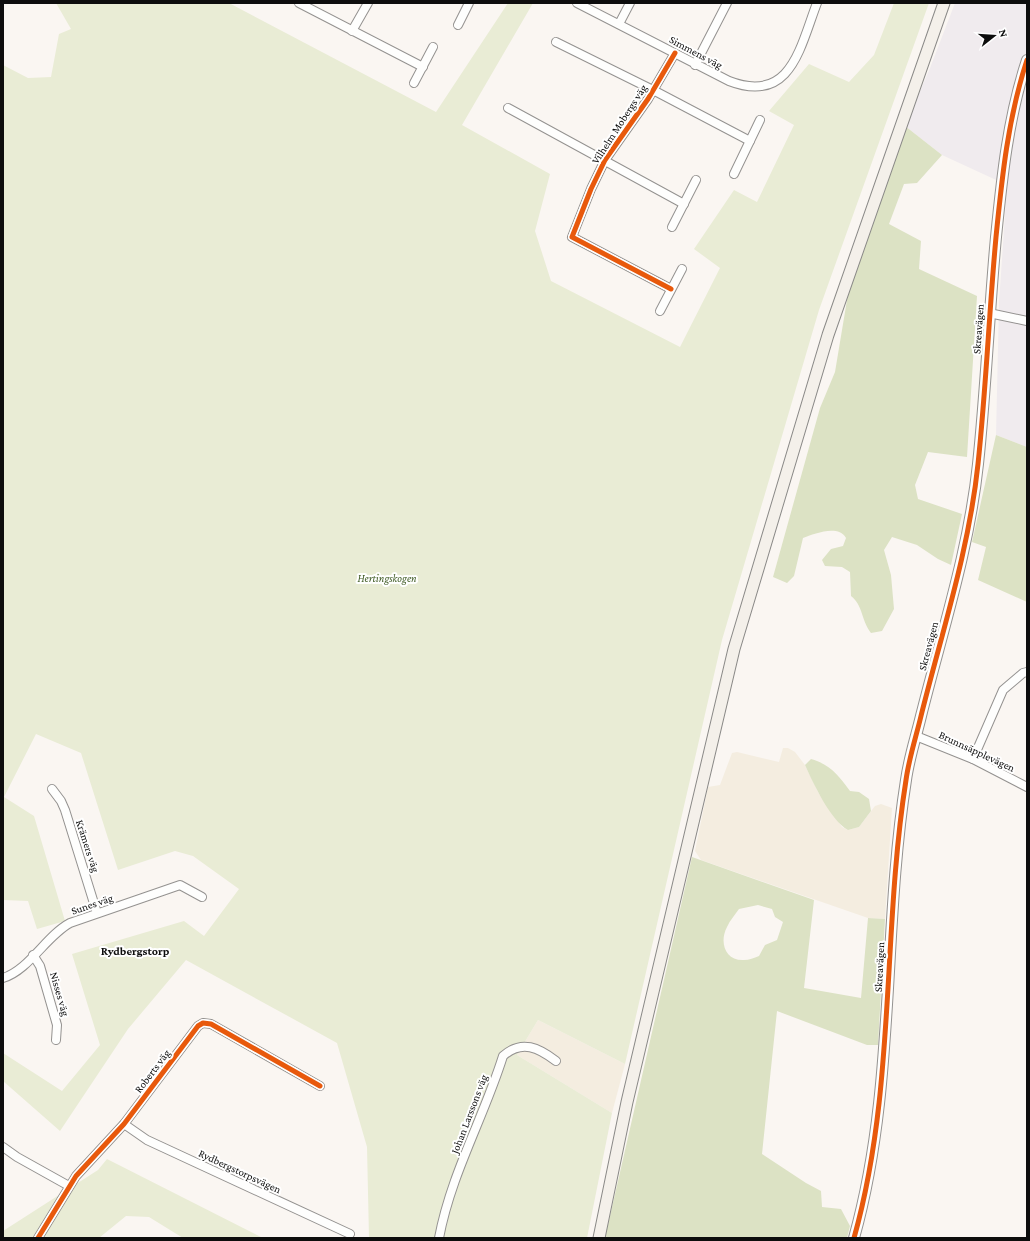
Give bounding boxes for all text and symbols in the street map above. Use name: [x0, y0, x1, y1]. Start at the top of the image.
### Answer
north arrow: [974, 16, 1014, 56]
text: N: [997, 28, 1011, 39]
street label: Simmens väg: [667, 33, 725, 72]
street label: Vilhelm Mobergs väg: [589, 81, 650, 166]
street label: Skreavägen: [970, 304, 987, 354]
park label: Hertingskogen: [357, 572, 417, 585]
street label: Skreavägen: [916, 620, 941, 672]
street label: Brunnsäpplevägen: [937, 728, 1017, 775]
street label: Krämers väg: [73, 818, 102, 875]
street label: Sunes väg: [69, 891, 115, 918]
street label: Skreavägen: [872, 942, 887, 992]
district label: Rydbergstorp: [101, 944, 170, 958]
street label: Nisses väg: [47, 971, 72, 1018]
street label: Roberts väg: [132, 1046, 173, 1096]
street label: Johan Larssons väg: [448, 1072, 491, 1157]
street label: Rydbergstorpsvägen: [196, 1147, 283, 1196]

